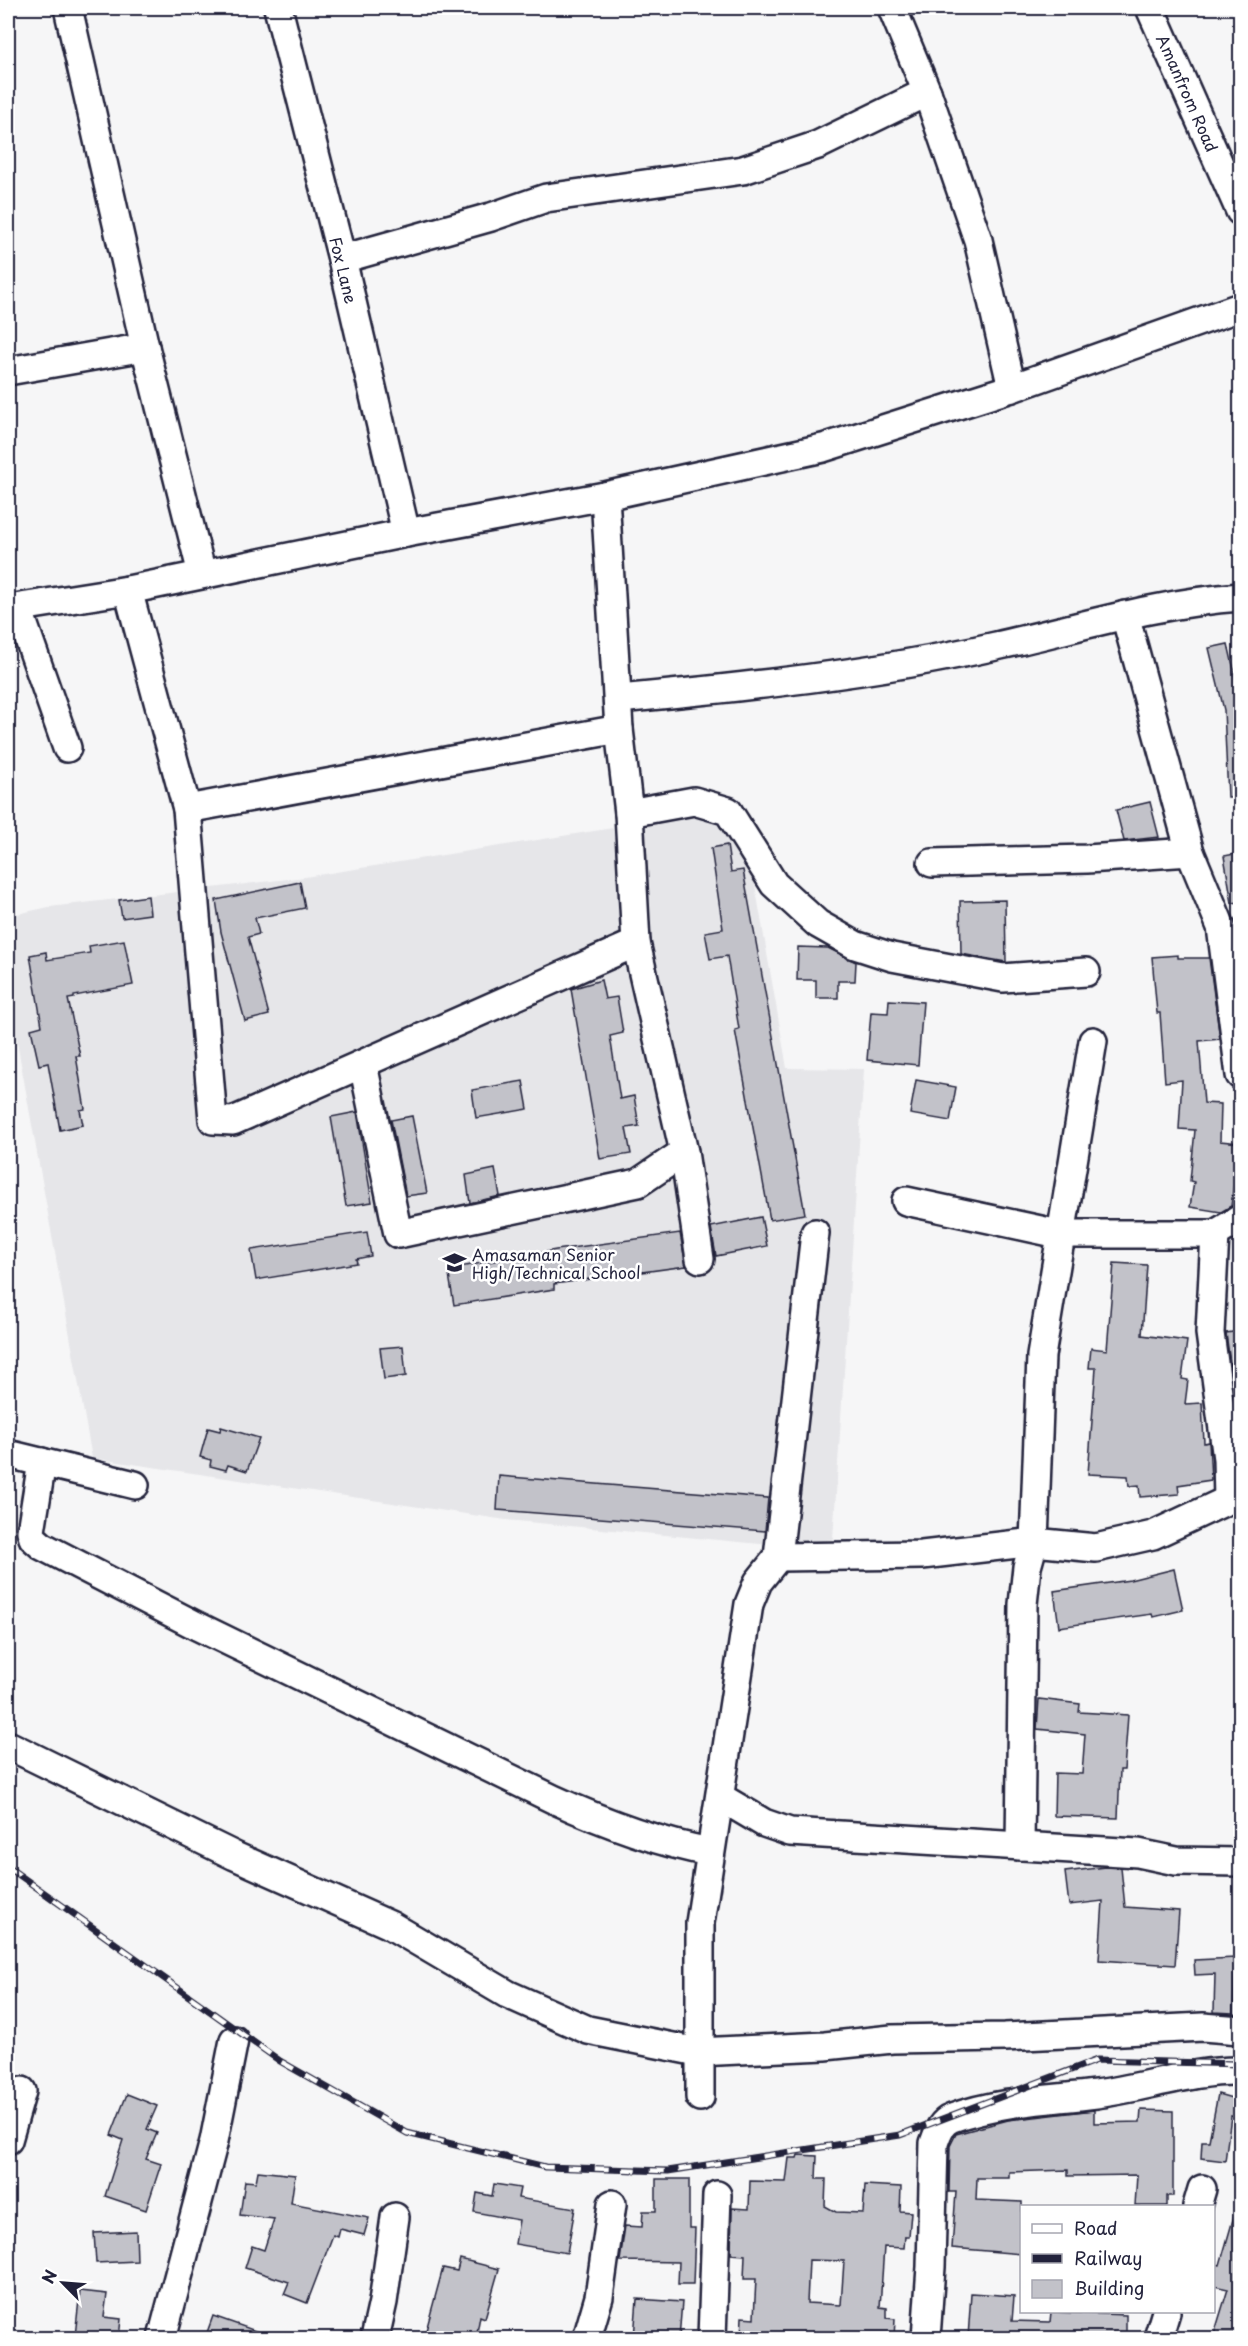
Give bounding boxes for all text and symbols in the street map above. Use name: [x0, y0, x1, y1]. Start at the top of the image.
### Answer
street label: Amanfrom Road: [1151, 30, 1225, 156]
street label: Fox Lane: [324, 234, 364, 306]
place label: Amasaman Senior High/Technical School: [472, 1242, 641, 1284]
school or university icon: Amasaman Senior High/Technical School: [441, 1250, 467, 1276]
legend: [1020, 2205, 1215, 2313]
text: Road: [1074, 2214, 1118, 2241]
text: Railway: [1074, 2244, 1142, 2271]
north arrow: [33, 2253, 93, 2313]
text: N: [35, 2265, 62, 2287]
text: Building: [1074, 2274, 1144, 2301]

